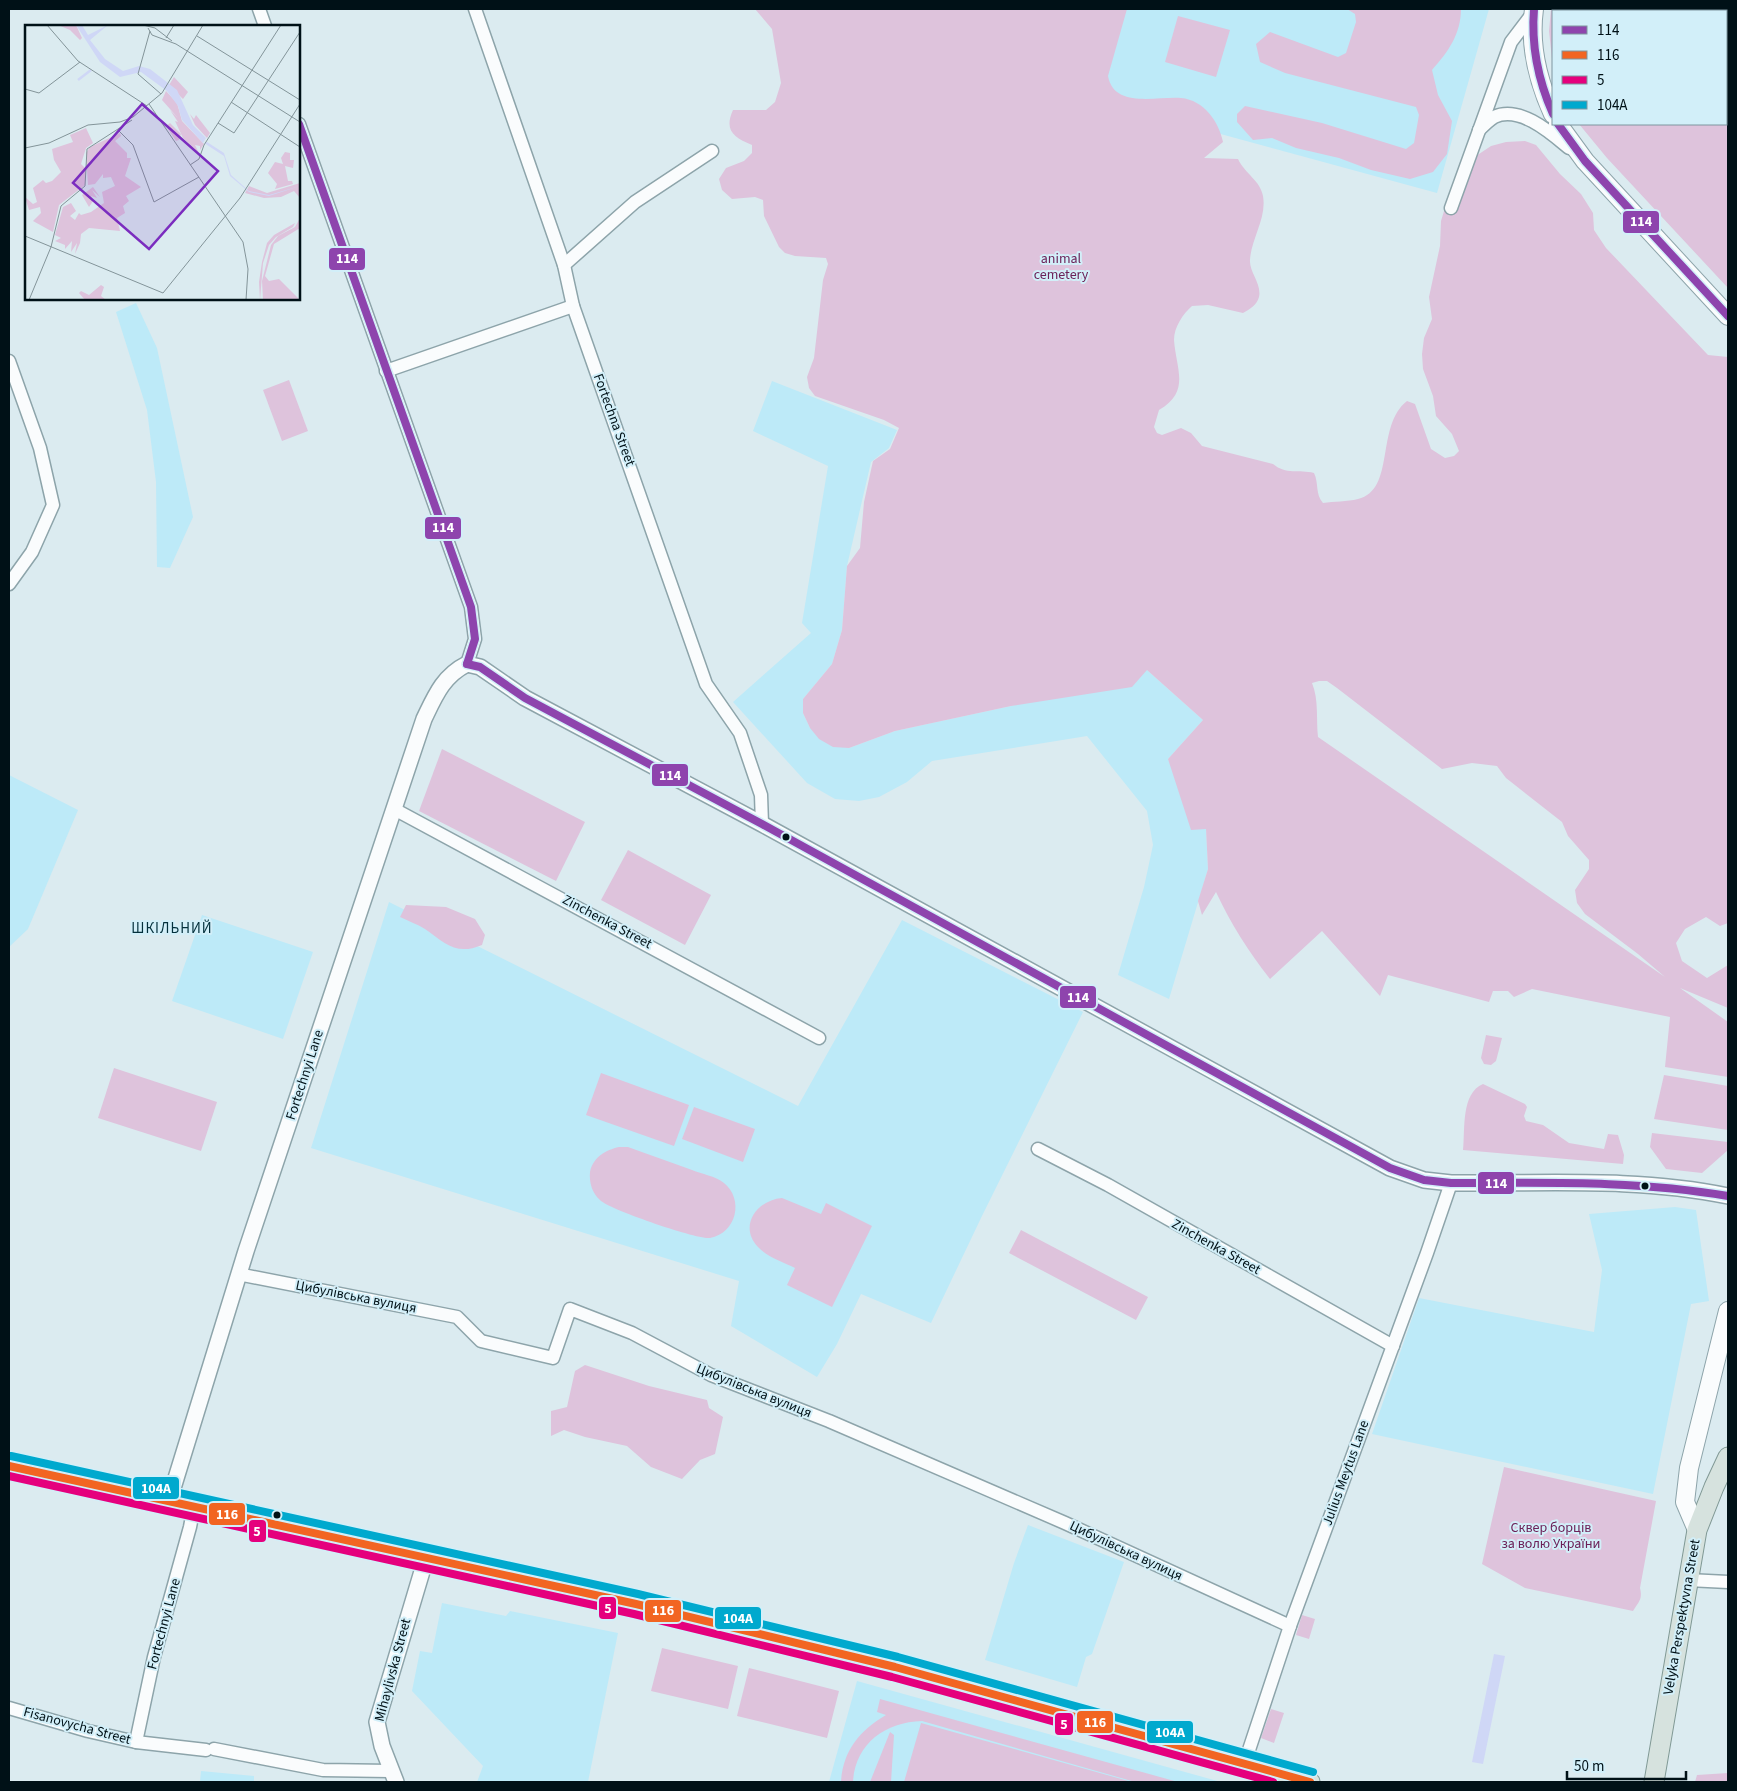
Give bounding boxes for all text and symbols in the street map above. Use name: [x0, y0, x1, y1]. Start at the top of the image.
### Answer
legend: [1552, 10, 1727, 125]
text: 114: [1597, 20, 1620, 41]
inset map: [25, 25, 300, 300]
text: 116: [1597, 45, 1619, 66]
text: 5: [1597, 70, 1604, 91]
text: 104А: [1597, 95, 1628, 116]
line badge: 114: [1622, 210, 1660, 234]
text: 114: [1630, 212, 1653, 232]
line badge: 114: [328, 247, 366, 271]
text: 114: [336, 249, 359, 269]
park label: animal cemetery: [1034, 249, 1089, 285]
street label: Fortechna Street: [588, 371, 640, 469]
line badge: 114: [424, 516, 462, 540]
text: 114: [432, 518, 455, 538]
line badge: 114: [651, 763, 689, 787]
text: 114: [659, 766, 682, 786]
unlabelled marker: [781, 832, 791, 842]
street label: Zinchenka Street: [559, 890, 656, 954]
district label: ШКІЛЬНИЙ: [131, 918, 213, 939]
line badge: 114: [1059, 985, 1097, 1009]
text: 114: [1067, 988, 1090, 1008]
street label: Fortechnyi Lane: [281, 1027, 329, 1123]
line badge: 114: [1477, 1171, 1515, 1195]
text: 114: [1485, 1174, 1508, 1194]
unlabelled marker: [1640, 1181, 1650, 1191]
street label: Zinchenka Street: [1168, 1214, 1264, 1280]
street label: Цибулівська вулиця: [294, 1275, 418, 1319]
street label: Цибулівська вулиця: [693, 1359, 815, 1423]
street label: Julius Meytus Lane: [1318, 1417, 1374, 1528]
line badge: 104А: [132, 1476, 180, 1500]
text: 104А: [141, 1479, 172, 1499]
line badge: 116: [208, 1502, 246, 1526]
text: 116: [216, 1505, 238, 1525]
unlabelled marker: [272, 1510, 282, 1520]
street label: Цибулівська вулиця: [1066, 1516, 1186, 1586]
park label: Сквер борців за волю України: [1501, 1518, 1601, 1554]
line badge: 5: [248, 1519, 267, 1543]
text: 5: [253, 1522, 261, 1542]
street label: Velyka Perspektyvna Street: [1658, 1537, 1706, 1696]
street label: Fortechnyi Lane: [142, 1576, 186, 1672]
line badge: 5: [598, 1596, 617, 1620]
text: 5: [604, 1599, 612, 1619]
line badge: 116: [644, 1599, 682, 1623]
text: 116: [652, 1601, 674, 1621]
line badge: 104А: [714, 1606, 762, 1630]
text: 104А: [723, 1609, 754, 1629]
street label: Mihaylivska Street: [370, 1616, 416, 1724]
street label: Fisanovycha Street: [21, 1702, 133, 1750]
line badge: 116: [1076, 1710, 1114, 1734]
line badge: 5: [1054, 1712, 1074, 1736]
text: 116: [1084, 1713, 1106, 1733]
text: 5: [1060, 1715, 1068, 1735]
line badge: 104А: [1146, 1720, 1194, 1744]
text: 104А: [1155, 1723, 1186, 1743]
scale bar: [1567, 1748, 1686, 1780]
text: 50 m: [1574, 1756, 1604, 1777]

